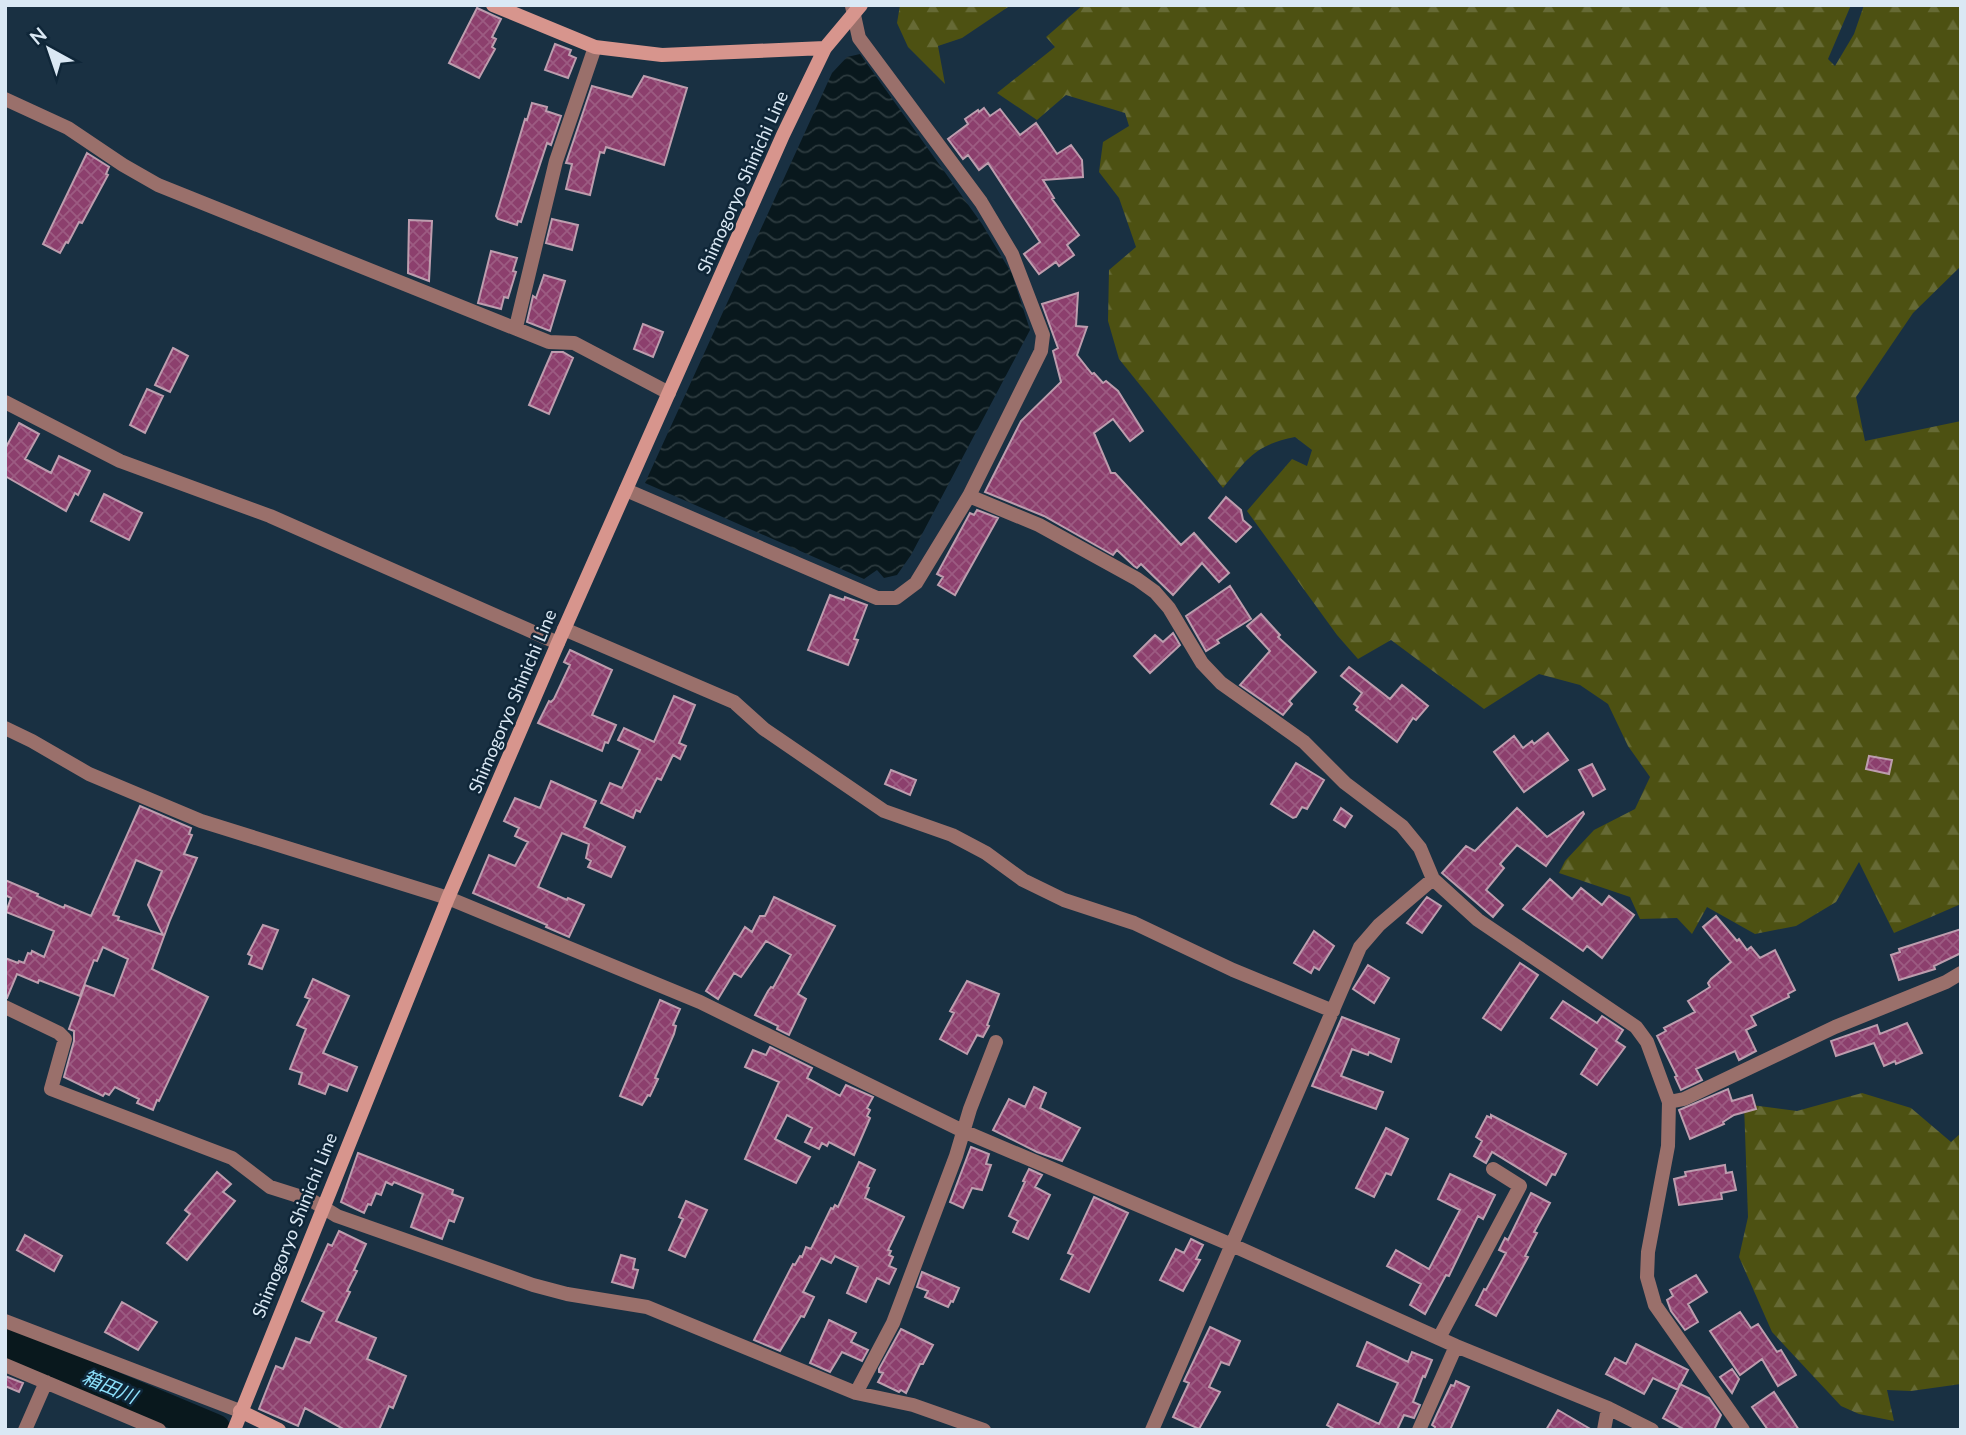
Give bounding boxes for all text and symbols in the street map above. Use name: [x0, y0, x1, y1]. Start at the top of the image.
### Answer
north arrow: [14, 14, 84, 84]
text: N: [25, 22, 51, 49]
street label: Shimogoryo Shinichi Line: [692, 87, 792, 277]
street label: Shimogoryo Shinichi Line: [463, 606, 561, 796]
street label: Shimogoryo Shinichi Line: [247, 1129, 341, 1321]
water label: 箱田川: [79, 1364, 143, 1409]

